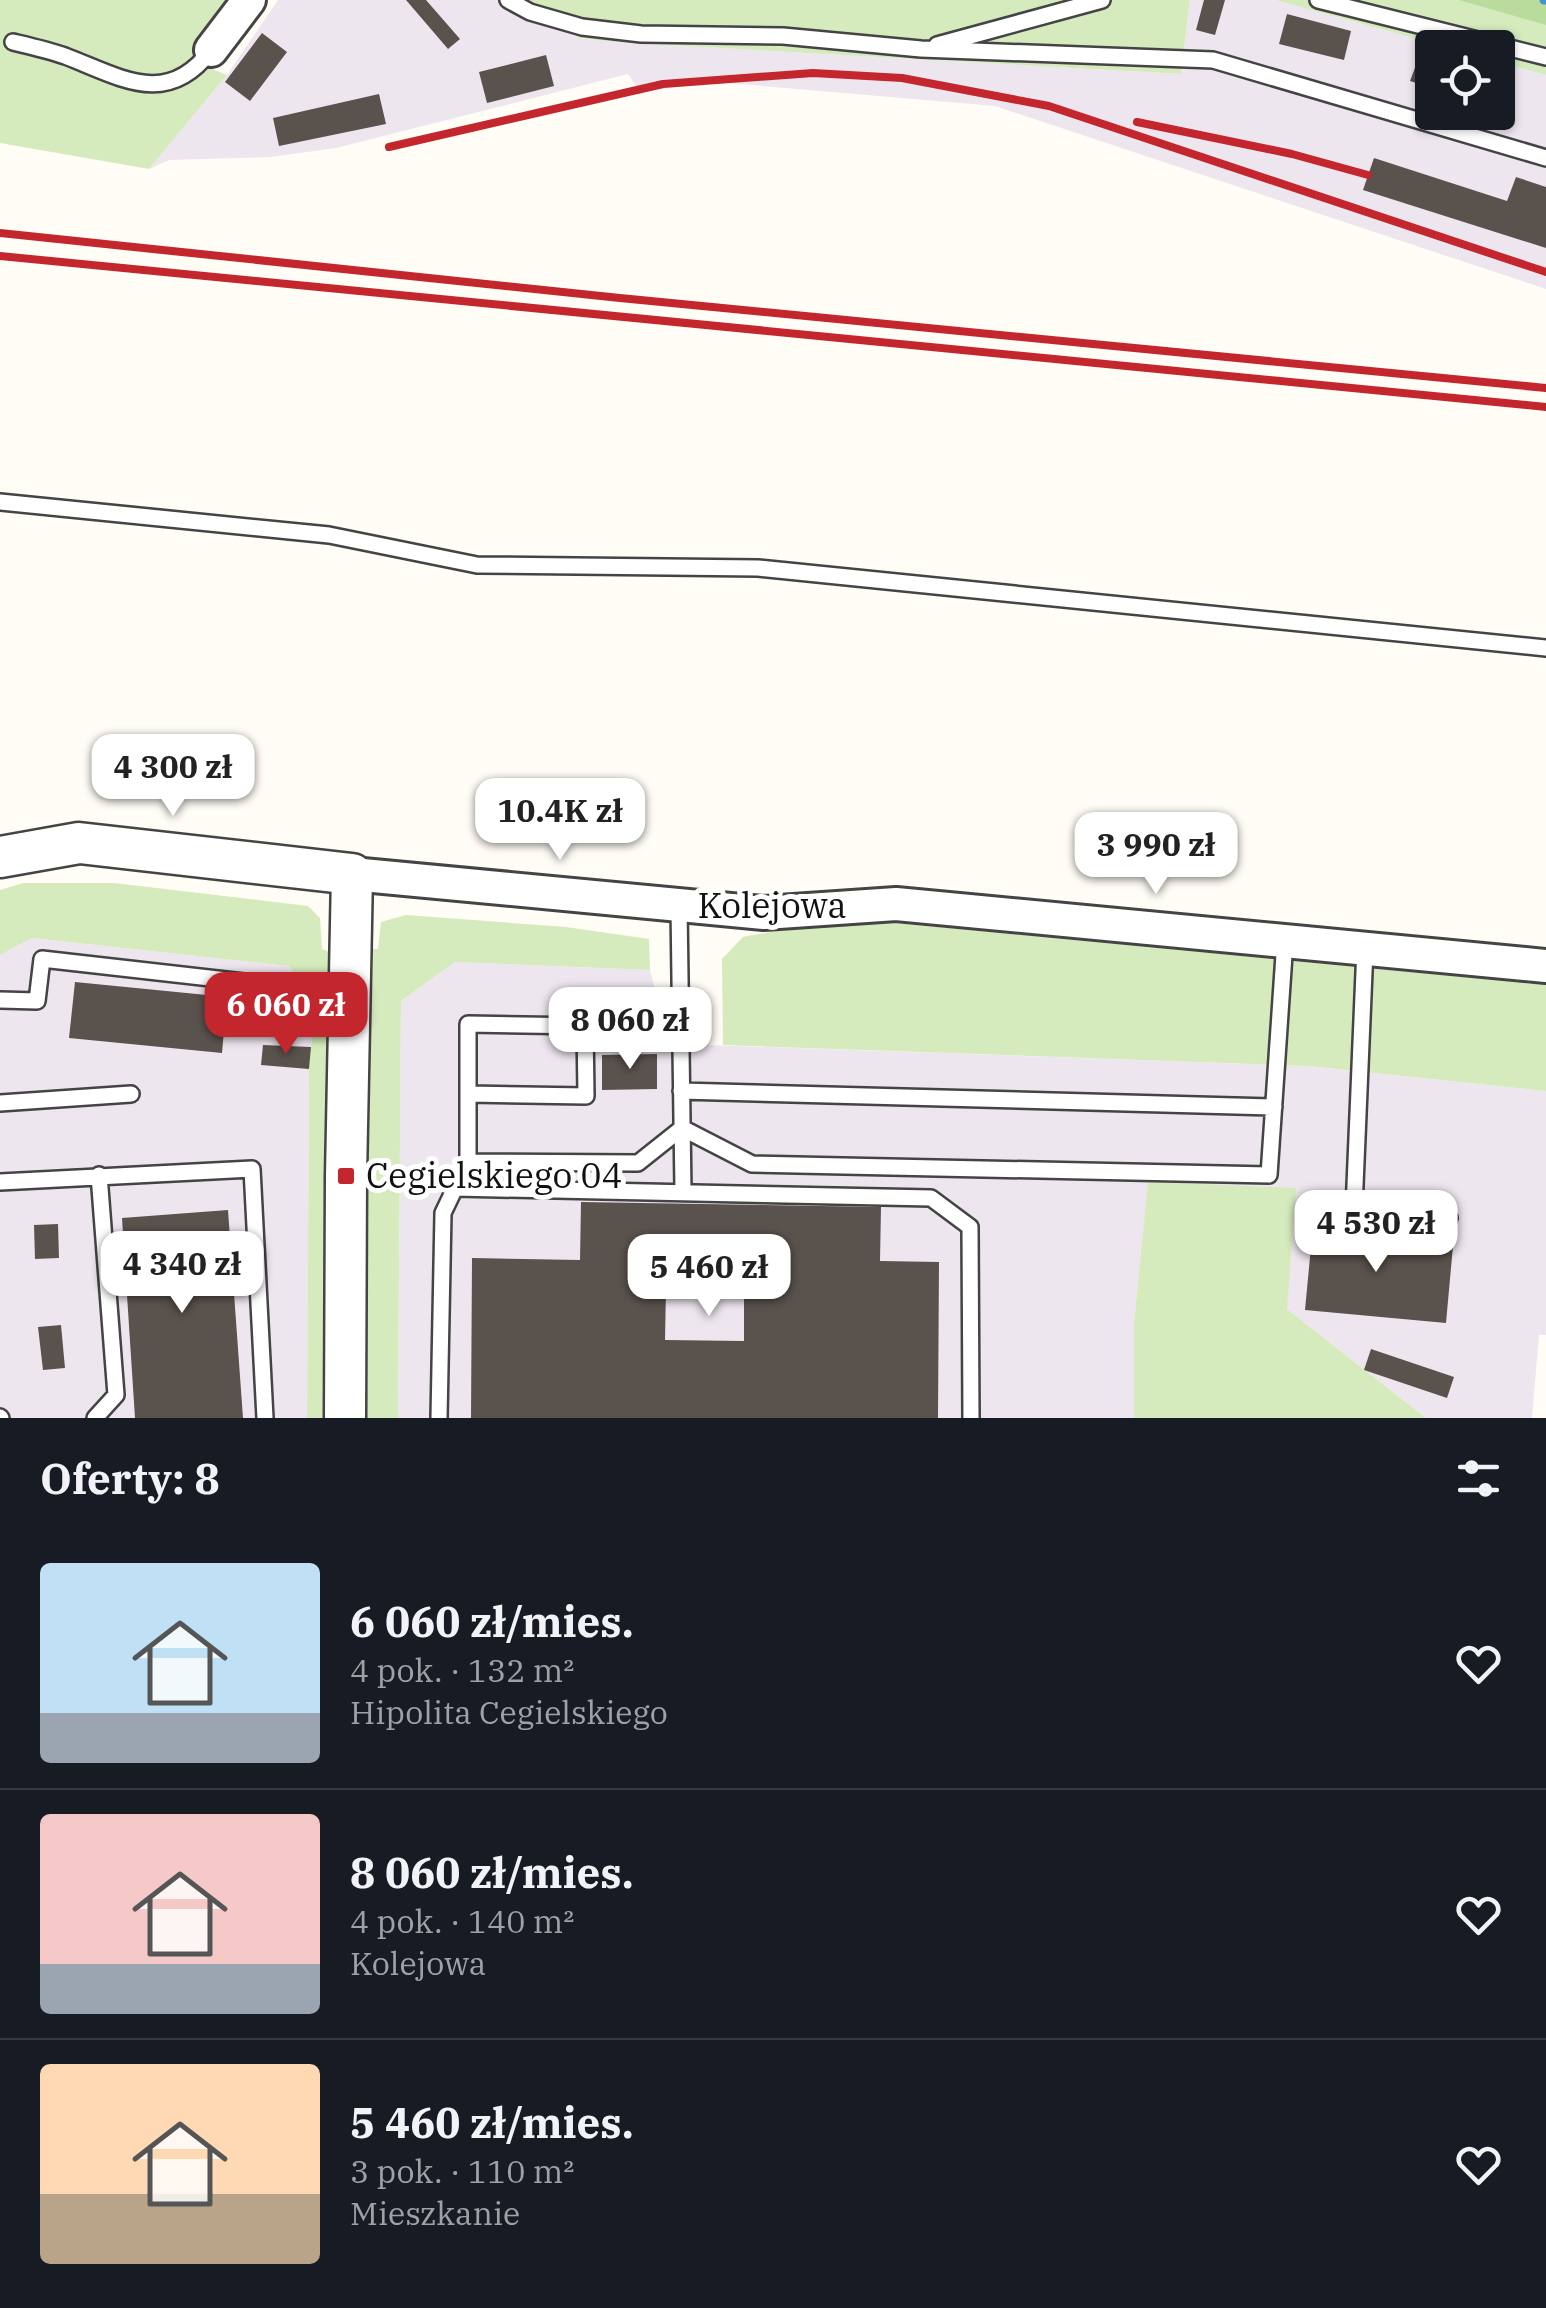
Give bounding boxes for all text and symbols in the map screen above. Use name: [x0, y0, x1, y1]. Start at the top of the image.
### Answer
map controls: [1415, 30, 1515, 130]
button: locate: [1415, 30, 1515, 130]
pin: 4 300 zł: [70, 734, 276, 819]
text: 4 300 zł: [114, 745, 232, 787]
pin: 10.4K zł: [457, 778, 663, 863]
text: 10.4K zł: [497, 789, 623, 831]
pin: 3 990 zł: [1053, 812, 1259, 897]
text: 3 990 zł: [1097, 823, 1215, 865]
street label: Kolejowa: [698, 882, 847, 928]
pin: 6 060 zł: [183, 972, 389, 1057]
text: 6 060 zł: [227, 983, 345, 1025]
pin: 8 060 zł: [527, 987, 733, 1072]
text: 8 060 zł: [571, 998, 689, 1040]
place label: Cegielskiego 04: [366, 1152, 622, 1198]
marker: Cegielskiego 04: [335, 1165, 357, 1187]
pin: 4 530 zł: [1273, 1190, 1479, 1275]
text: 4 530 zł: [1317, 1201, 1435, 1243]
pin: 4 340 zł: [79, 1231, 285, 1316]
pin: 5 460 zł: [606, 1234, 812, 1319]
text: 4 340 zł: [123, 1242, 241, 1284]
text: 5 460 zł: [650, 1245, 768, 1287]
text: Oferty: 8: [40, 1451, 220, 1506]
icon: filters: [1451, 1451, 1506, 1506]
text: 6 060 zł/mies.: [350, 1594, 634, 1649]
icon: home: [120, 1603, 240, 1723]
icon: heart: [1451, 1636, 1506, 1691]
text: 4 pok. · 132 m²: [350, 1649, 574, 1691]
text: Hipolita Cegielskiego: [350, 1691, 668, 1733]
text: 8 060 zł/mies.: [350, 1845, 634, 1900]
icon: home: [120, 1854, 240, 1974]
icon: heart: [1451, 1887, 1506, 1942]
text: 4 pok. · 140 m²: [350, 1900, 574, 1942]
text: Kolejowa: [350, 1942, 486, 1984]
text: 5 460 zł/mies.: [350, 2095, 634, 2150]
icon: home: [120, 2104, 240, 2224]
icon: heart: [1451, 2137, 1506, 2192]
text: 3 pok. · 110 m²: [350, 2150, 574, 2192]
text: Mieszkanie: [350, 2192, 520, 2234]

